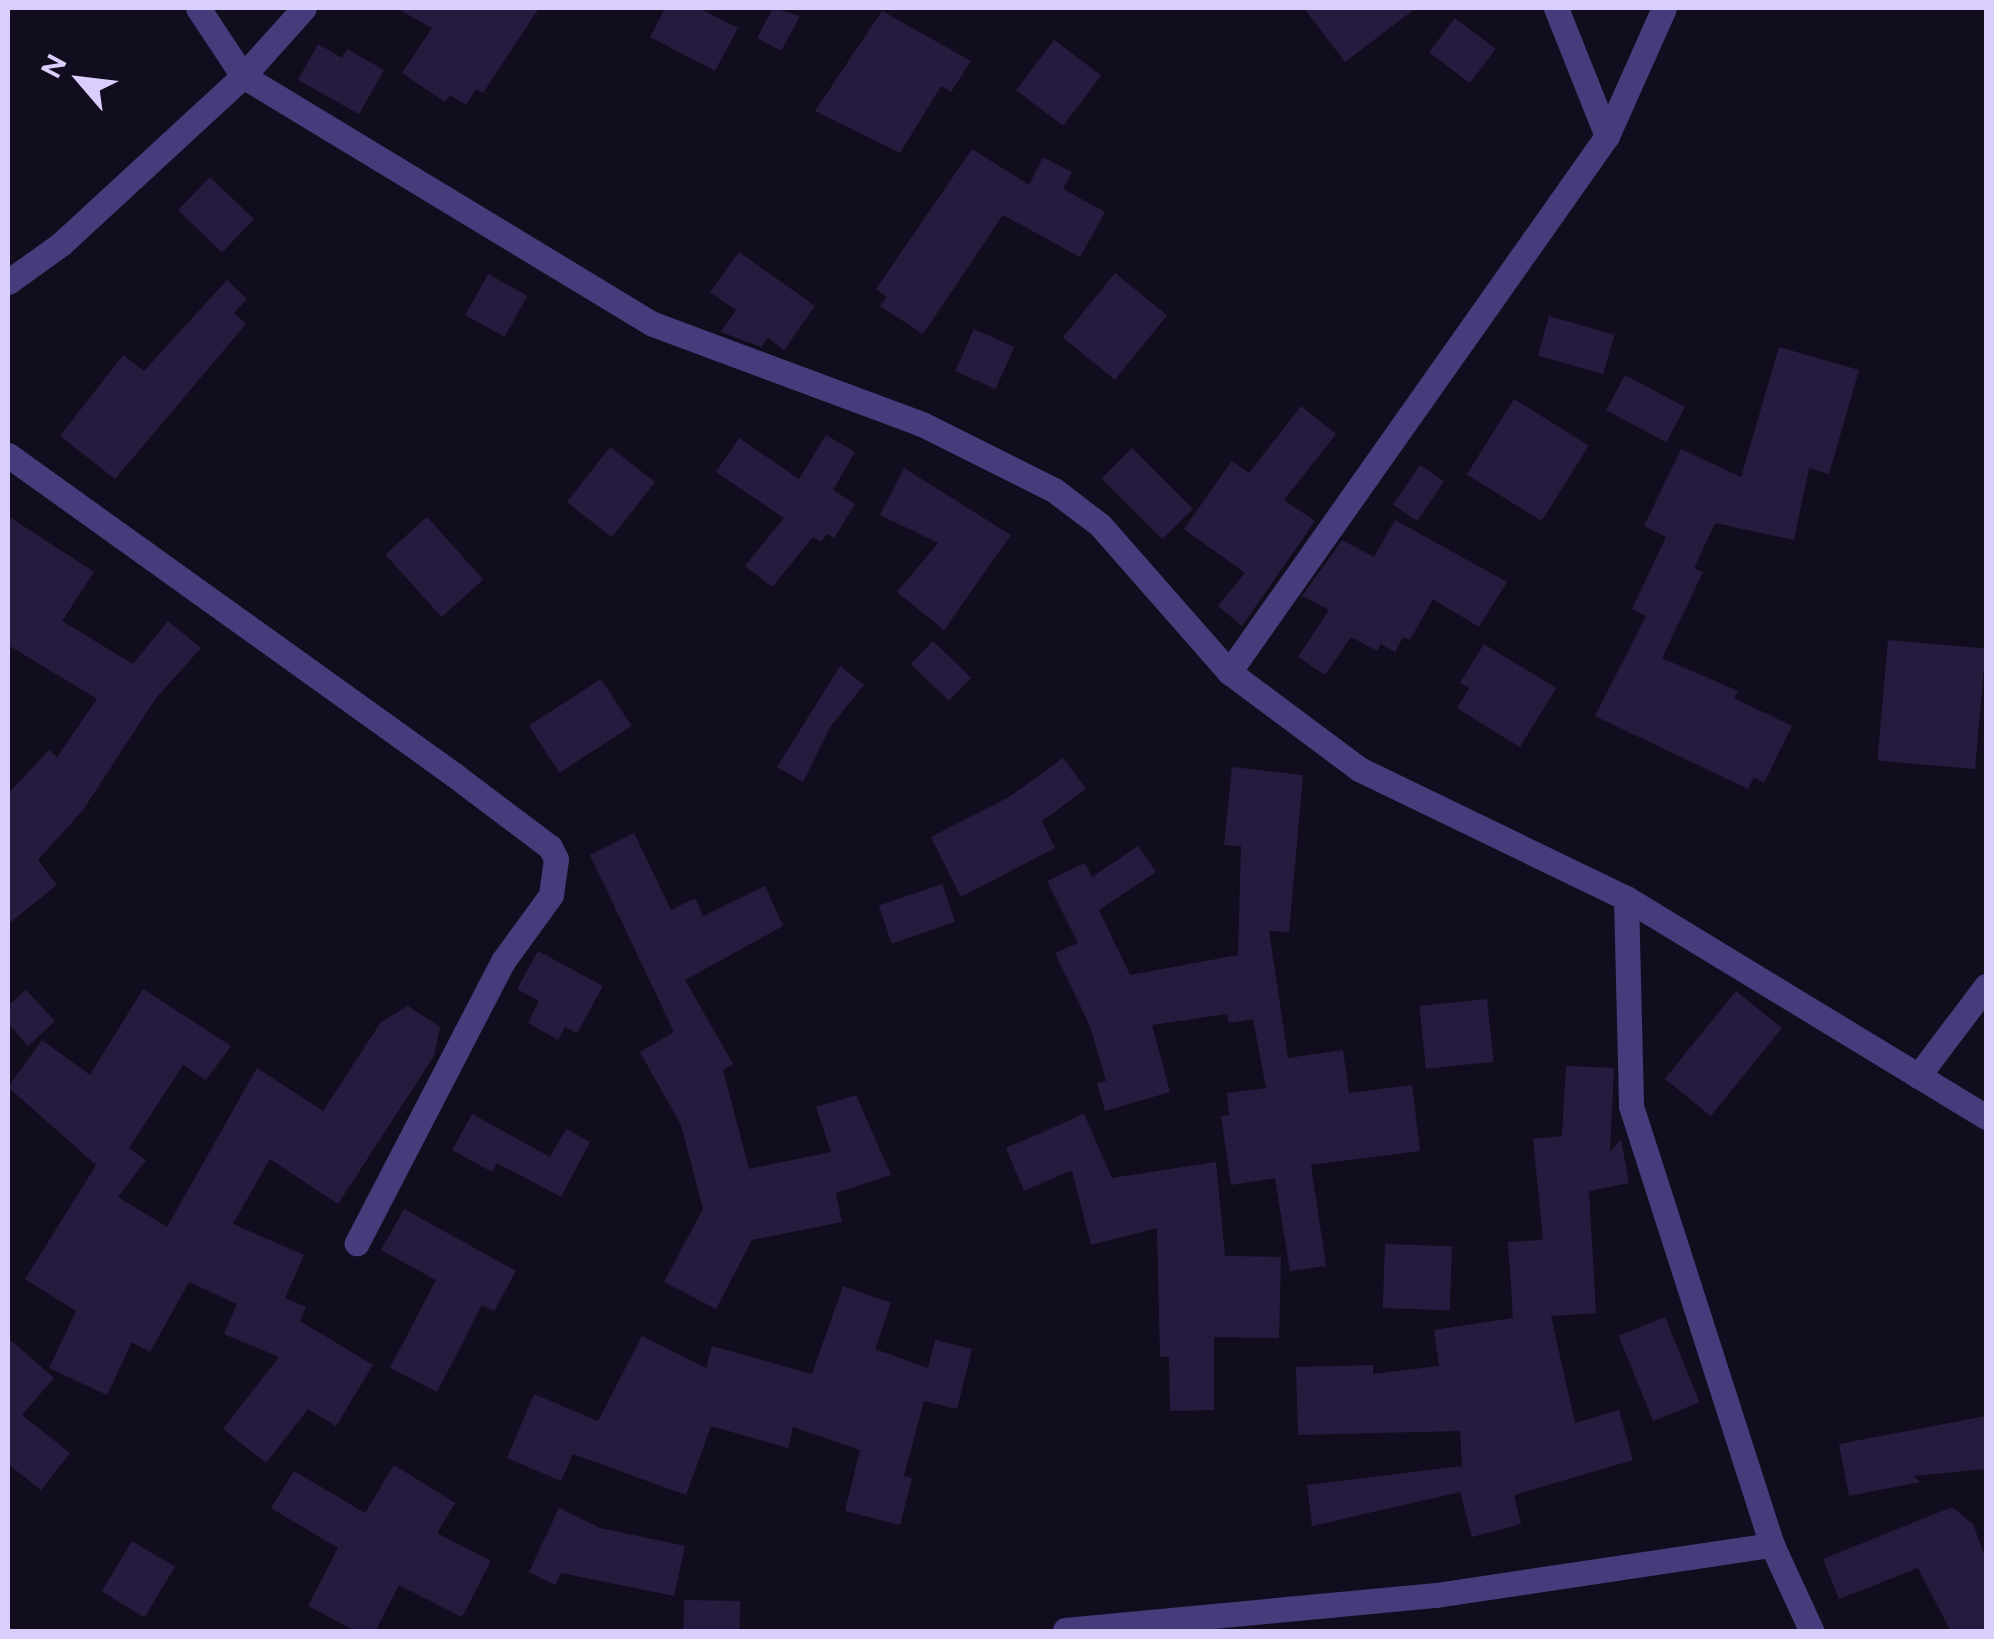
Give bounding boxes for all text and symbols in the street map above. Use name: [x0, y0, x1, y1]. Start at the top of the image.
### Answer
north arrow: [30, 30, 130, 130]
text: N: [33, 48, 74, 83]

